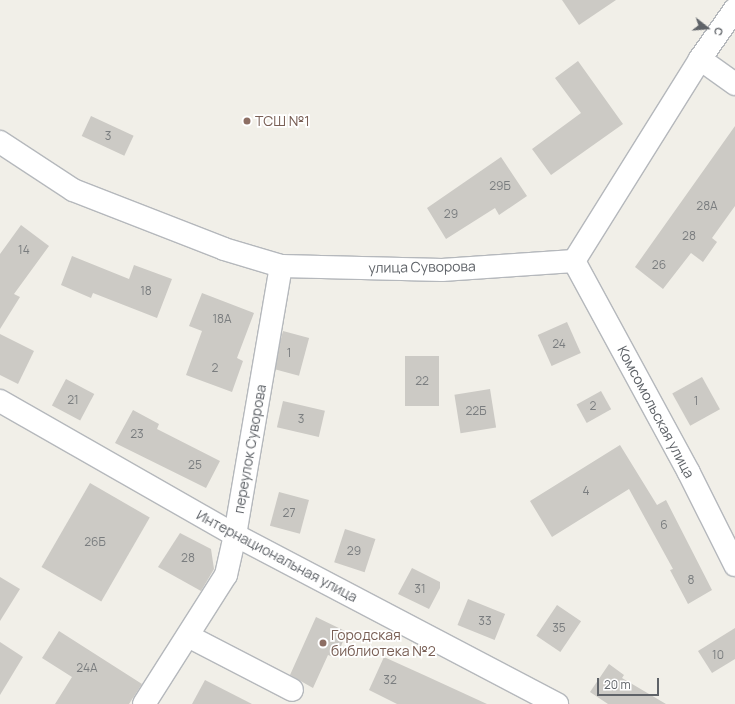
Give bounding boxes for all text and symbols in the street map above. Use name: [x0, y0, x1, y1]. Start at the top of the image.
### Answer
north arrow: [687, 8, 727, 48]
text: С: [711, 26, 727, 38]
place label: ТСШ №1: [255, 113, 310, 129]
marker: ТСШ №1: [242, 116, 252, 126]
house number: 3: [105, 129, 111, 143]
house number: 29Б: [489, 179, 511, 193]
house number: 28А: [696, 199, 718, 213]
house number: 29: [444, 207, 458, 221]
house number: 28: [682, 229, 696, 243]
house number: 14: [18, 243, 30, 257]
street label: улица Суворова: [368, 258, 476, 276]
house number: 26: [652, 258, 666, 272]
house number: 18: [140, 284, 152, 298]
house number: 18А: [212, 312, 232, 326]
house number: 24: [552, 337, 566, 351]
street label: Комсомольская улица: [614, 343, 698, 481]
house number: 1: [287, 346, 291, 360]
house number: 2: [212, 361, 218, 375]
house number: 22: [415, 374, 429, 388]
street label: переулок Суворова: [230, 383, 270, 515]
house number: 21: [67, 393, 79, 407]
house number: 1: [694, 394, 698, 408]
house number: 2: [590, 399, 596, 413]
house number: 22Б: [466, 404, 486, 418]
house number: 3: [298, 412, 304, 426]
house number: 23: [130, 427, 144, 441]
house number: 25: [188, 458, 202, 472]
house number: 4: [582, 484, 590, 498]
street label: Интернациональная улица: [194, 506, 360, 606]
house number: 27: [283, 506, 295, 520]
house number: 6: [660, 518, 668, 532]
house number: 26Б: [84, 535, 106, 549]
house number: 29: [347, 544, 361, 558]
house number: 28: [181, 551, 195, 565]
house number: 8: [688, 573, 694, 587]
house number: 31: [414, 582, 426, 596]
house number: 33: [478, 614, 492, 628]
house number: 35: [552, 621, 566, 635]
place label: Городская библиотека №2: [331, 627, 436, 660]
marker: Городская библиотека №2: [318, 638, 328, 648]
house number: 10: [712, 648, 724, 662]
house number: 24А: [76, 661, 98, 675]
scale bar: [599, 670, 661, 696]
house number: 32: [383, 673, 397, 687]
text: 20 m: [604, 676, 631, 693]

